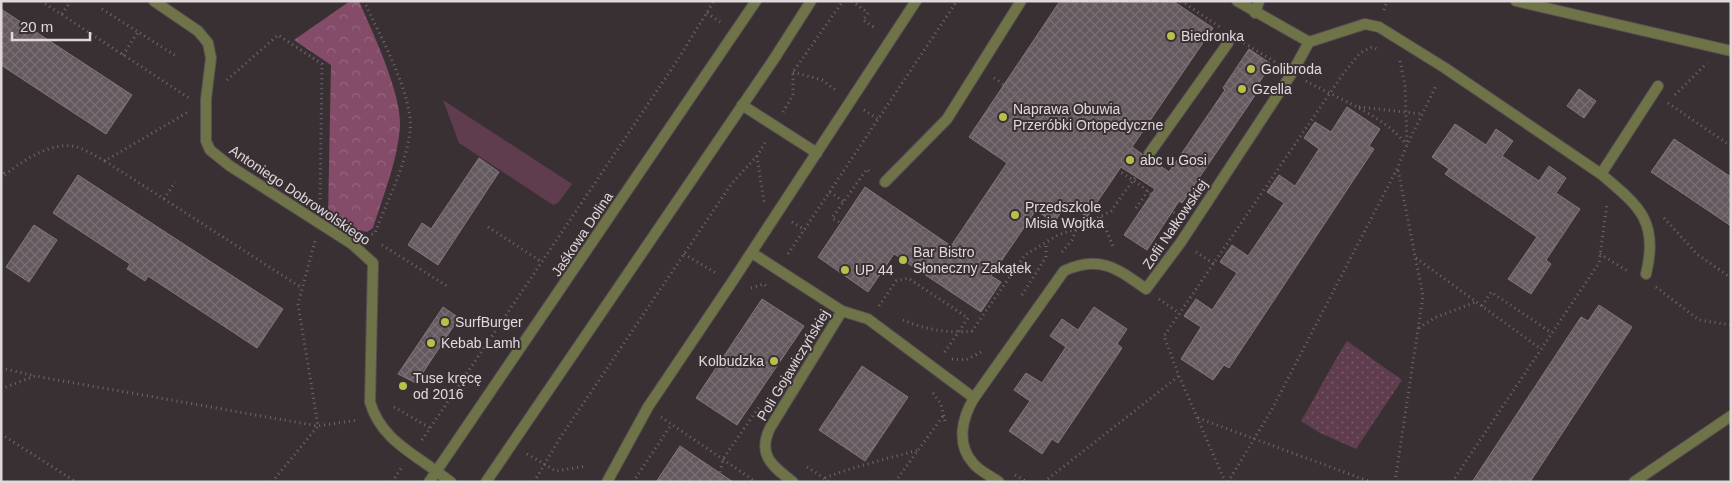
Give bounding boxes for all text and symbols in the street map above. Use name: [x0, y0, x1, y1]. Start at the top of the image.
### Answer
scale bar: [12, 10, 90, 42]
text: 20 m: [20, 18, 53, 35]
place label: Biedronka: [1181, 28, 1244, 44]
marker: Biedronka: [1165, 30, 1177, 42]
place label: Golibroda: [1261, 61, 1322, 77]
marker: Golibroda: [1245, 63, 1257, 75]
place label: Gzella: [1252, 81, 1292, 97]
marker: Gzella: [1236, 83, 1248, 95]
place label: Naprawa Obuwia Przeróbki Ortopedyczne: [1013, 101, 1163, 133]
marker: Naprawa Obuwia Przeróbki Ortopedyczne: [997, 111, 1009, 123]
street label: Antoniego Dobrowolskiego: [226, 142, 374, 248]
place label: abc u Gosi: [1140, 152, 1207, 168]
marker: abc u Gosi: [1124, 154, 1136, 166]
street label: Zofii Nałkowskiej: [1139, 176, 1211, 272]
street label: Jaśkowa Dolina: [548, 189, 616, 279]
place label: Przedszkole Misia Wojtka: [1025, 199, 1104, 231]
marker: Przedszkole Misia Wojtka: [1009, 209, 1021, 221]
place label: Bar Bistro Słoneczny Zakątek: [913, 244, 1032, 276]
marker: Bar Bistro Słoneczny Zakątek: [897, 254, 909, 266]
place label: UP 44: [855, 262, 894, 278]
marker: UP 44: [839, 264, 851, 276]
street label: Poli Gojawiczyńskiej: [753, 307, 833, 423]
place label: SurfBurger: [455, 314, 523, 330]
marker: SurfBurger: [439, 316, 451, 328]
place label: Kebab Lamh: [441, 335, 520, 351]
marker: Kebab Lamh: [425, 337, 437, 349]
place label: Kolbudzka: [699, 353, 764, 369]
marker: Kolbudzka: [768, 355, 780, 367]
place label: Tuse kręcę od 2016: [413, 370, 482, 402]
marker: Tuse kręcę od 2016: [397, 380, 409, 392]

